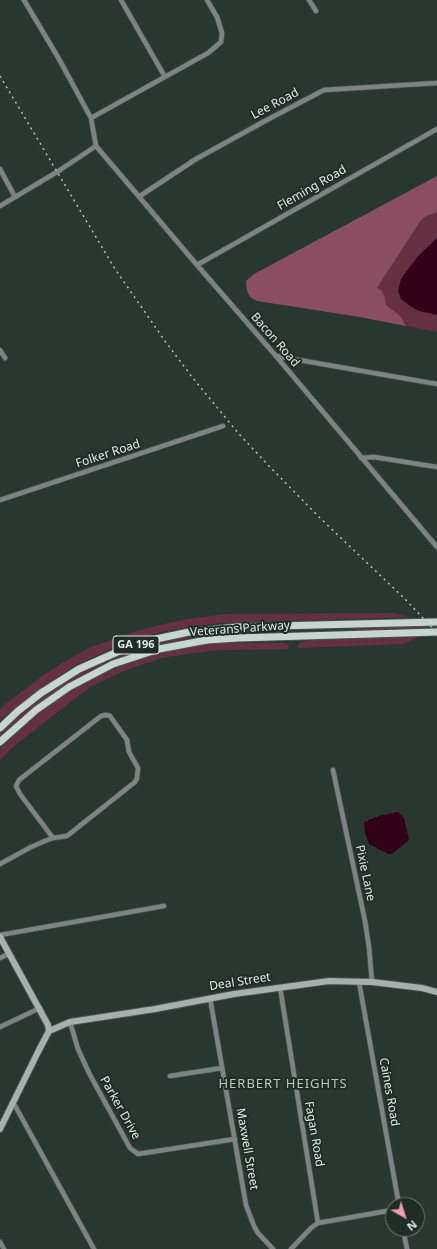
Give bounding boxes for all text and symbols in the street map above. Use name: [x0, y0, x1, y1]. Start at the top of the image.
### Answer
street label: Lee Road: [249, 85, 301, 123]
street label: Fleming Road: [275, 162, 349, 214]
street label: Bacon Road: [248, 310, 302, 370]
street label: Folker Road: [74, 437, 142, 471]
street label: Veterans Parkway: [190, 618, 290, 640]
road number: GA 196: [113, 636, 159, 654]
street label: Pixie Lane: [352, 844, 378, 902]
street label: Deal Street: [208, 970, 272, 994]
street label: Caines Road: [376, 1057, 402, 1127]
street label: Parker Drive: [97, 1074, 143, 1142]
district label: HERBERT HEIGHTS: [218, 1076, 348, 1092]
street label: Fagan Road: [301, 1100, 327, 1168]
street label: Maxwell Street: [233, 1107, 261, 1191]
north arrow: [385, 1197, 425, 1237]
text: N: [404, 1217, 420, 1235]

